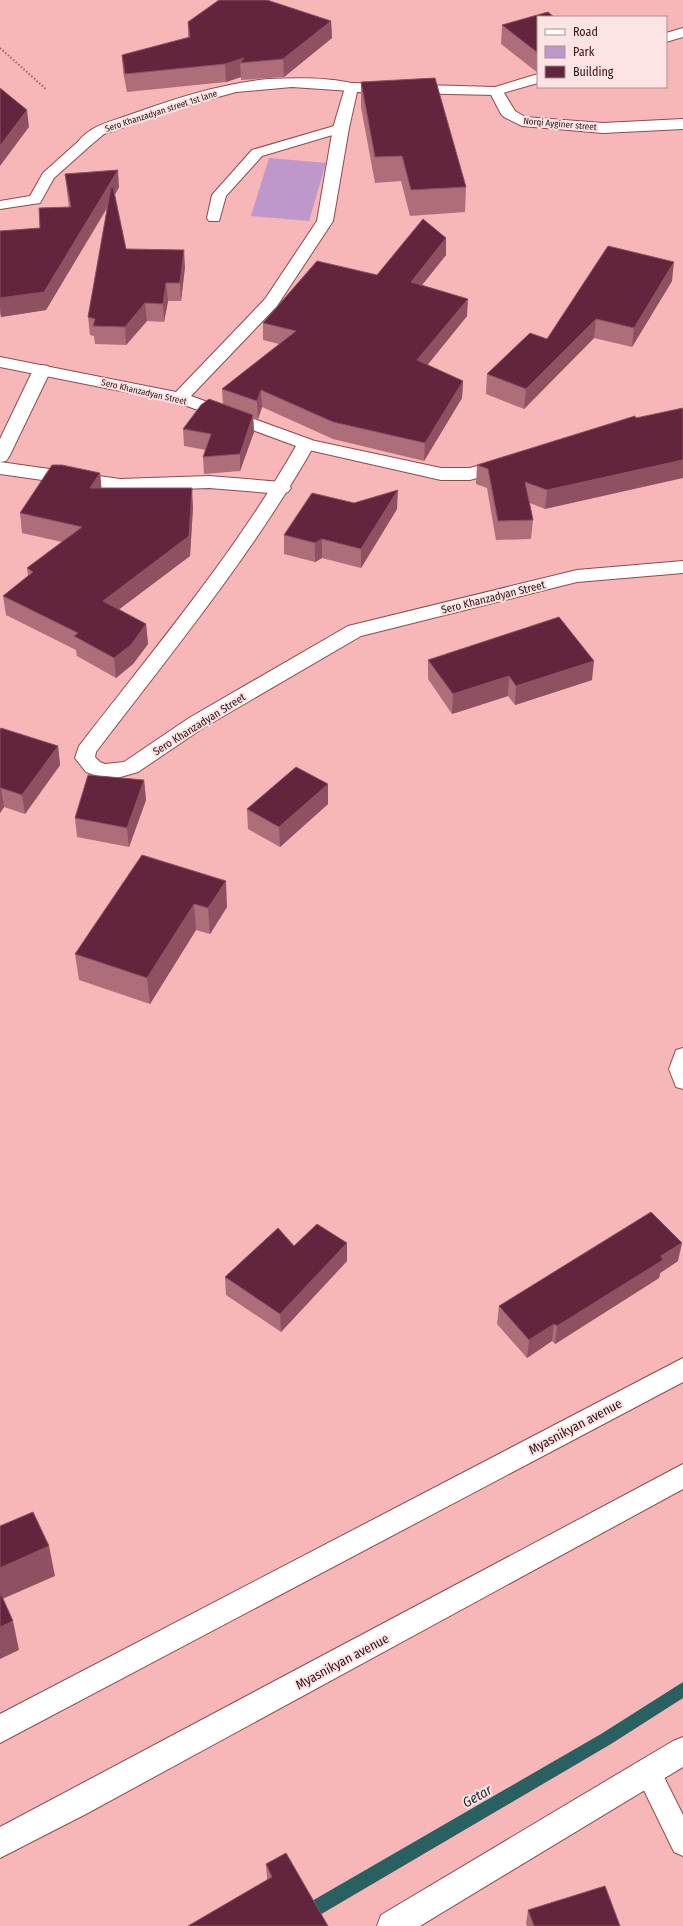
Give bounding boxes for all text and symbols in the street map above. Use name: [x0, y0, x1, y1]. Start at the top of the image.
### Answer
legend: [537, 16, 667, 88]
text: Road: [573, 25, 598, 39]
text: Park: [573, 45, 595, 59]
text: Building: [573, 65, 614, 79]
street label: Sero Khanzadyan street 1st lane: [104, 88, 219, 134]
street label: Norqi Ayginer street: [523, 116, 597, 132]
street label: Sero Khanzadyan Street: [100, 377, 188, 407]
street label: Sero Khanzadyan Street: [440, 578, 547, 617]
street label: Sero Khanzadyan Street: [151, 690, 248, 758]
street label: Myasnikyan avenue: [526, 1396, 624, 1457]
street label: Myasnikyan avenue: [293, 1631, 391, 1692]
water label: Getar: [460, 1781, 496, 1812]

